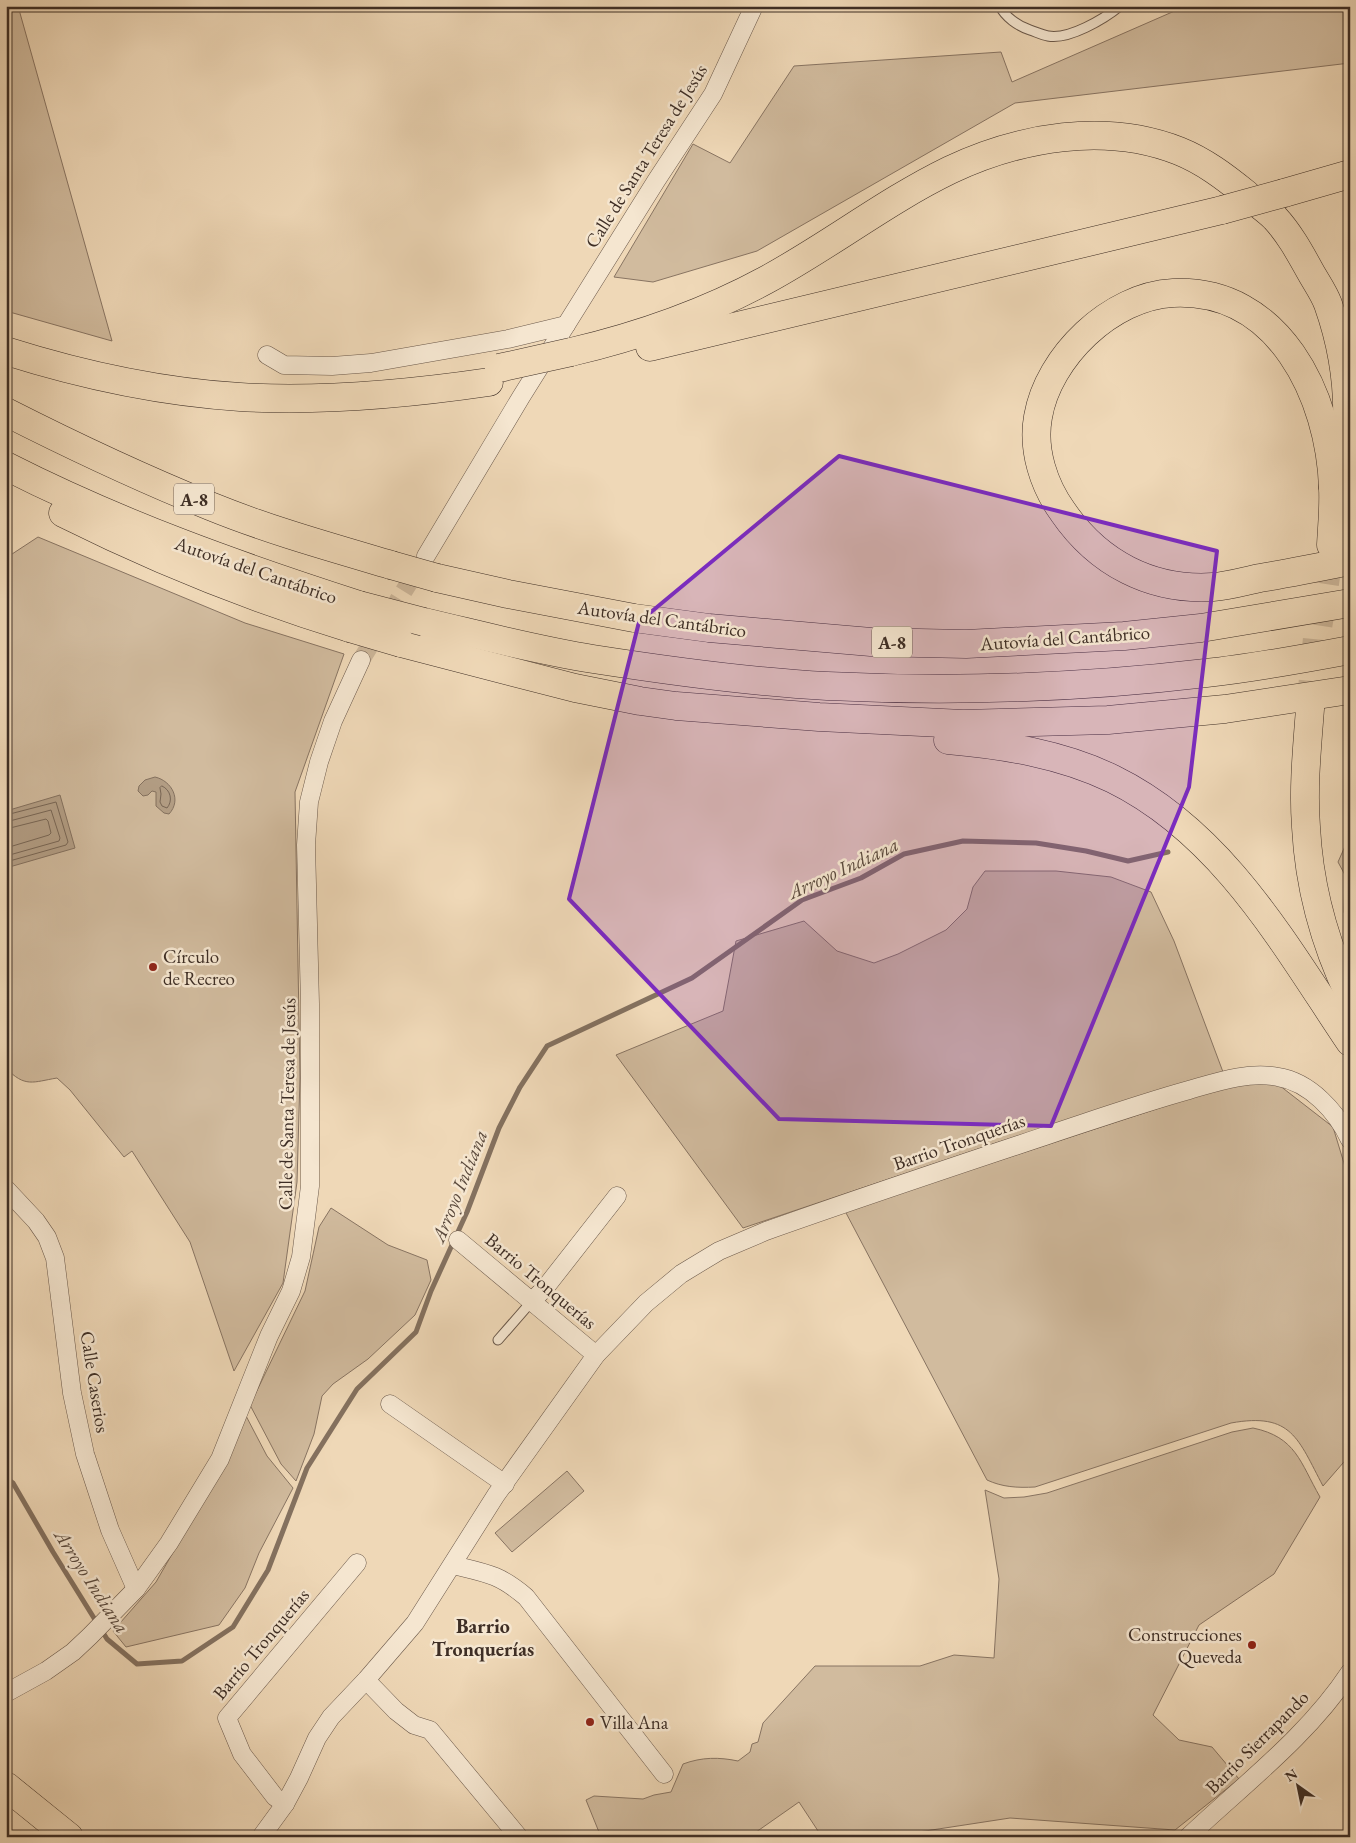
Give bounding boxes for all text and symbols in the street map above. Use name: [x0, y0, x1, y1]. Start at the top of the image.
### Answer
street label: Calle de Santa Teresa de Jesús: [579, 59, 713, 253]
road number: A-8: [174, 484, 214, 514]
street label: Autovía del Cantábrico: [171, 530, 341, 610]
street label: Autovía del Cantábrico: [575, 595, 748, 643]
street label: Autovía del Cantábrico: [978, 620, 1151, 656]
road number: A-8: [872, 626, 912, 658]
water label: Arroyo Indiana: [782, 831, 902, 906]
place label: Círculo de Recreo: [163, 944, 235, 991]
marker: Círculo de Recreo: [147, 961, 159, 973]
street label: Calle de Santa Teresa de Jesús: [273, 998, 301, 1210]
street label: Barrio Tronquerías: [890, 1108, 1028, 1176]
water label: Arroyo Indiana: [424, 1126, 493, 1248]
street label: Barrio Tronquerías: [480, 1227, 602, 1335]
street label: Calle Caserios: [75, 1329, 115, 1435]
water label: Arroyo Indiana: [48, 1522, 135, 1638]
street label: Barrio Tronquerías: [207, 1583, 315, 1705]
district label: Barrio Tronquerías: [432, 1613, 534, 1662]
place label: Construcciones Queveda: [1128, 1622, 1242, 1669]
marker: Construcciones Queveda: [1246, 1639, 1258, 1651]
street label: Barrio Sierrapando: [1200, 1685, 1314, 1799]
place label: Villa Ana: [600, 1710, 669, 1735]
marker: Villa Ana: [584, 1716, 596, 1728]
north arrow: [1274, 1760, 1324, 1810]
text: N: [1281, 1764, 1301, 1786]

